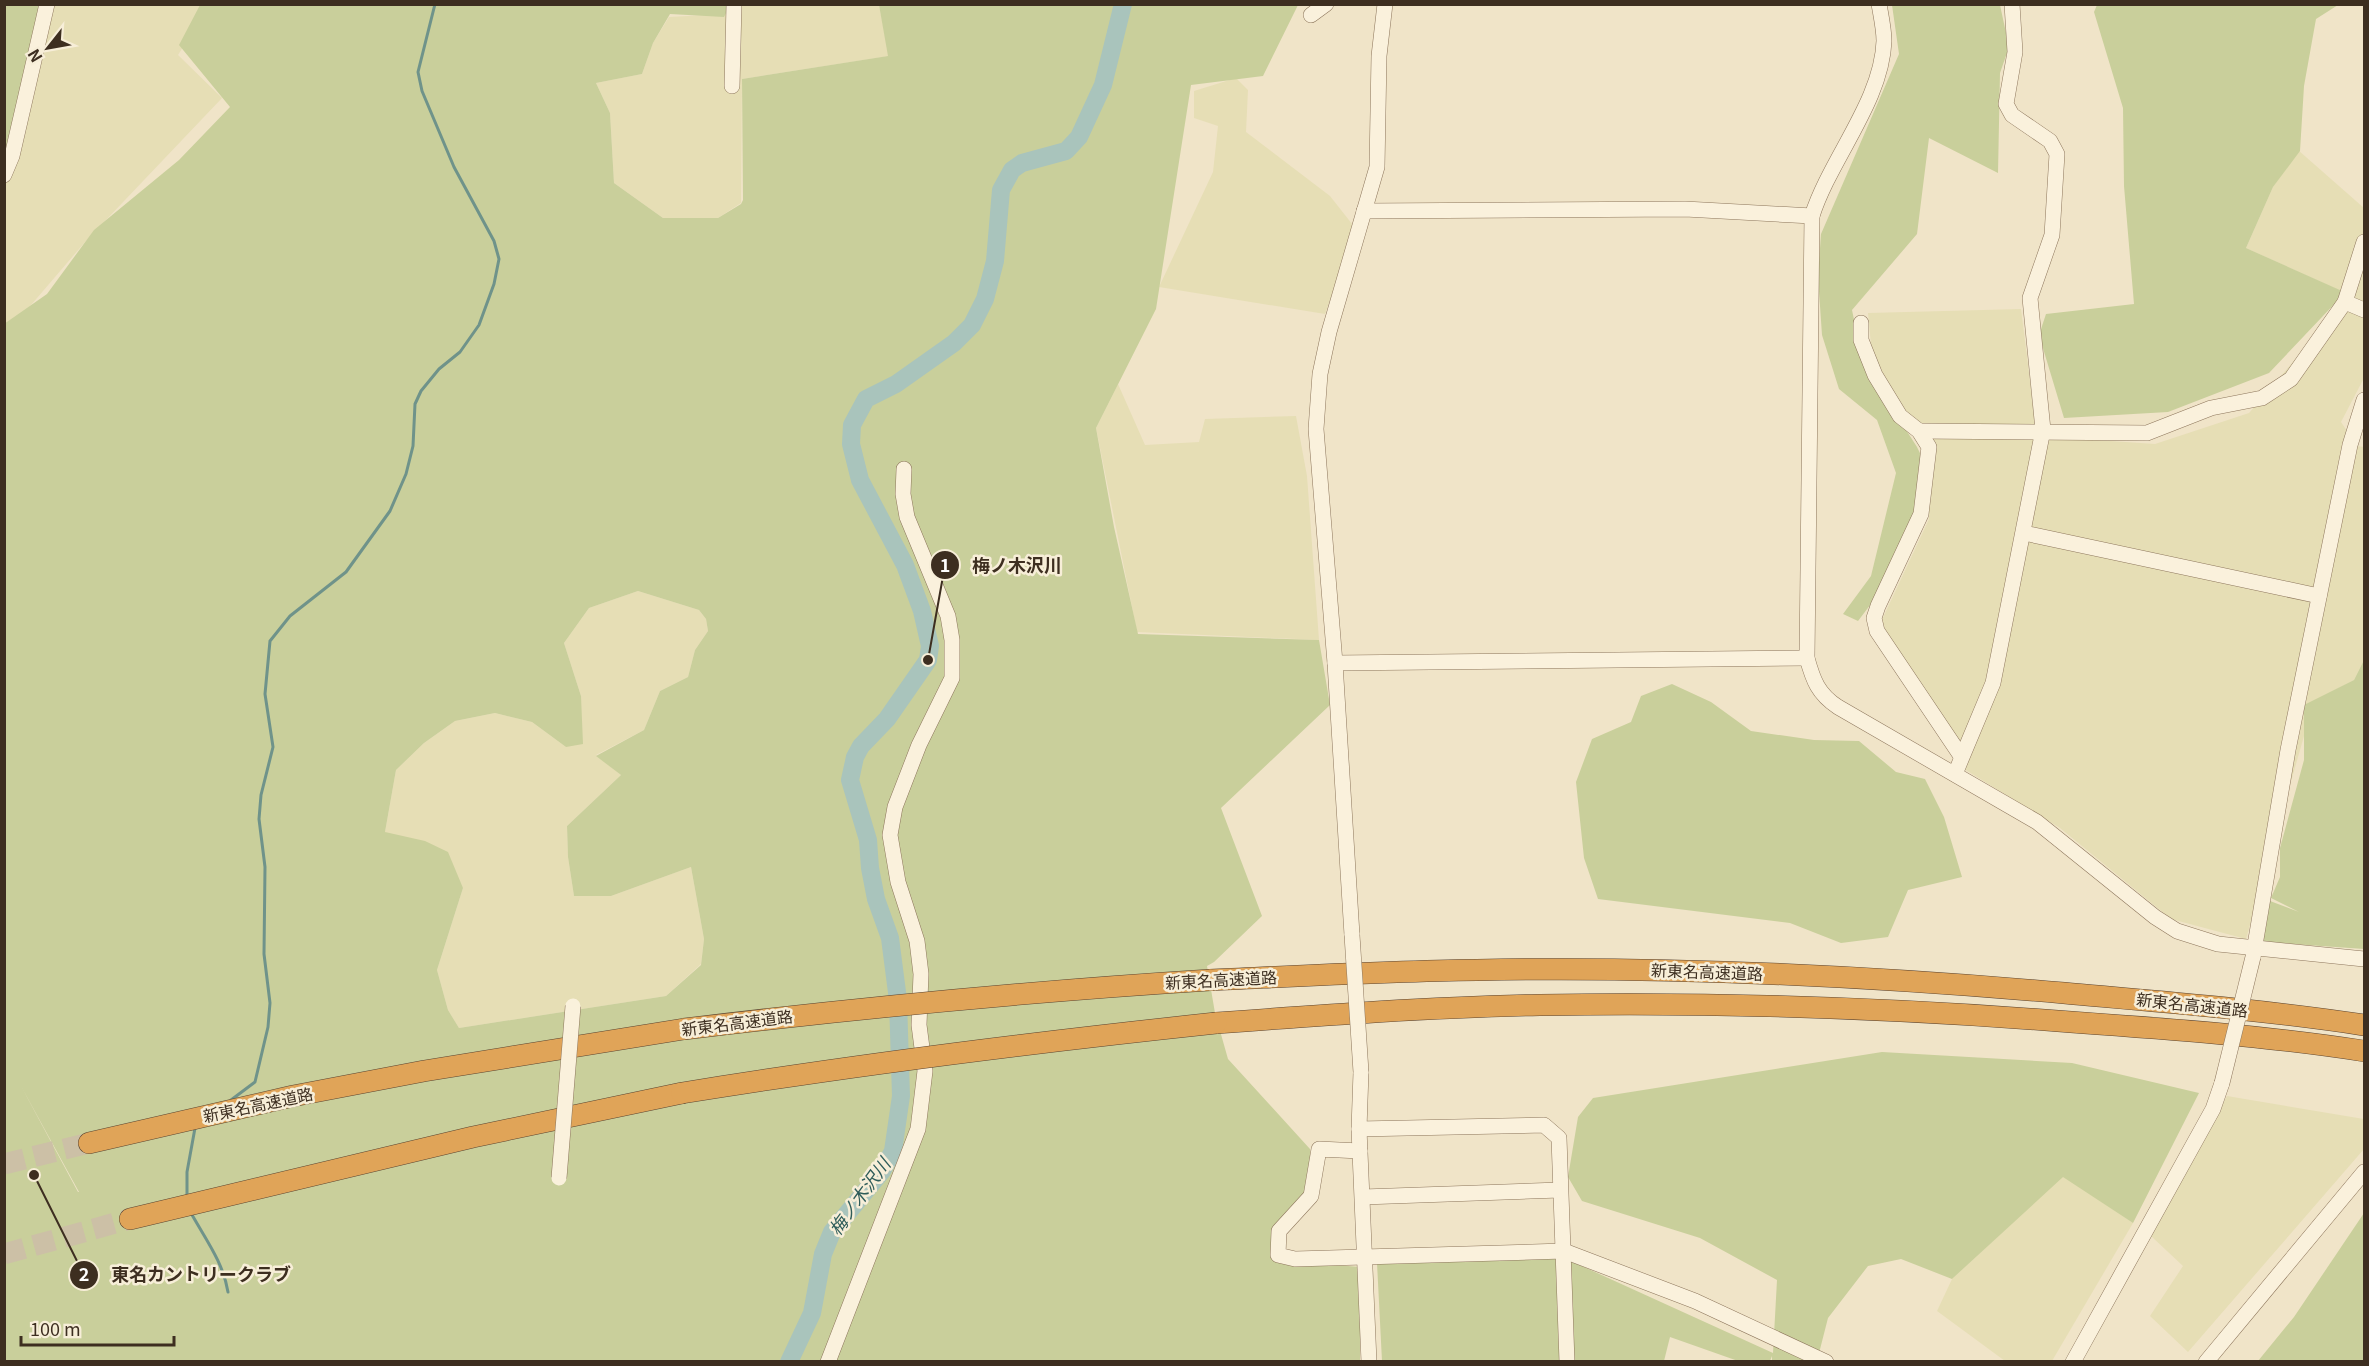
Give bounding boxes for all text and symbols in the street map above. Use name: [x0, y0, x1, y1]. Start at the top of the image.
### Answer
north arrow: [18, 18, 78, 78]
text: N: [21, 45, 48, 68]
callout: 梅ノ木沢川: [930, 547, 1074, 583]
text: 1: [940, 551, 950, 577]
text: 梅ノ木沢川: [972, 551, 1062, 577]
street label: 新東名高速道路: [1651, 957, 1763, 985]
street label: 新東名高速道路: [1164, 964, 1278, 994]
street label: 新東名高速道路: [2135, 986, 2249, 1022]
street label: 新東名高速道路: [680, 1003, 794, 1041]
street label: 新東名高速道路: [201, 1081, 315, 1127]
water label: 梅ノ木沢川: [821, 1150, 897, 1240]
callout: 東名カントリークラブ: [69, 1257, 303, 1293]
text: 2: [79, 1260, 89, 1286]
text: 東名カントリークラブ: [111, 1260, 291, 1286]
scale bar: [21, 1309, 174, 1347]
text: 100 m: [30, 1315, 81, 1341]

